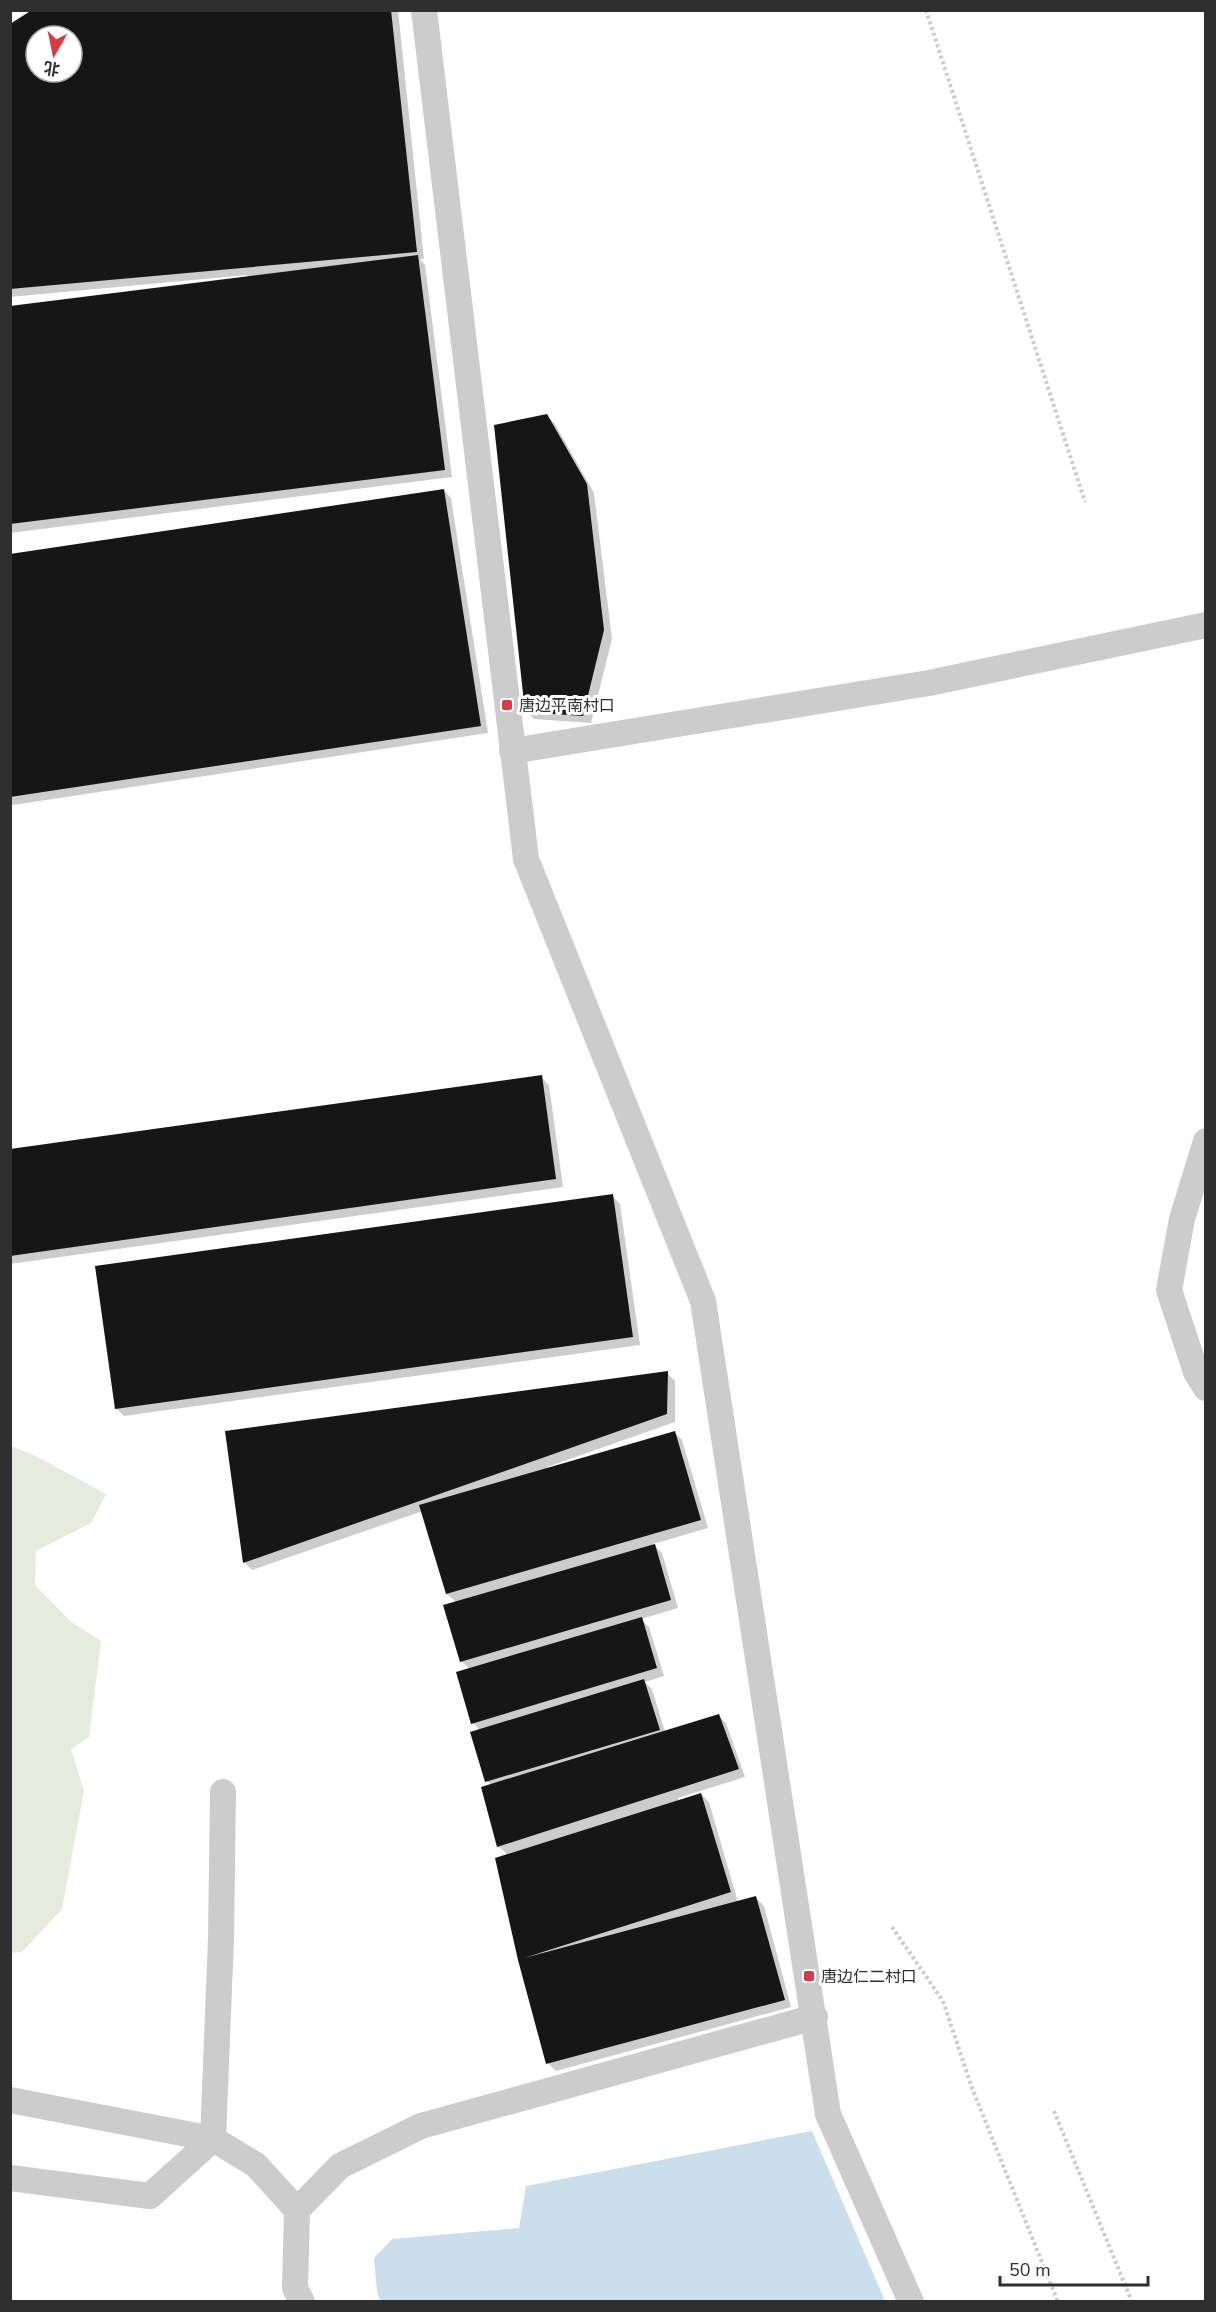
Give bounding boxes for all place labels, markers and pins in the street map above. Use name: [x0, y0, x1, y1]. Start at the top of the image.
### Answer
place label: 唐边平南村口: [519, 695, 615, 717]
marker: 唐边平南村口: [500, 698, 514, 712]
place label: 唐边仁二村口: [821, 1966, 917, 1988]
marker: 唐边仁二村口: [802, 1969, 816, 1983]

